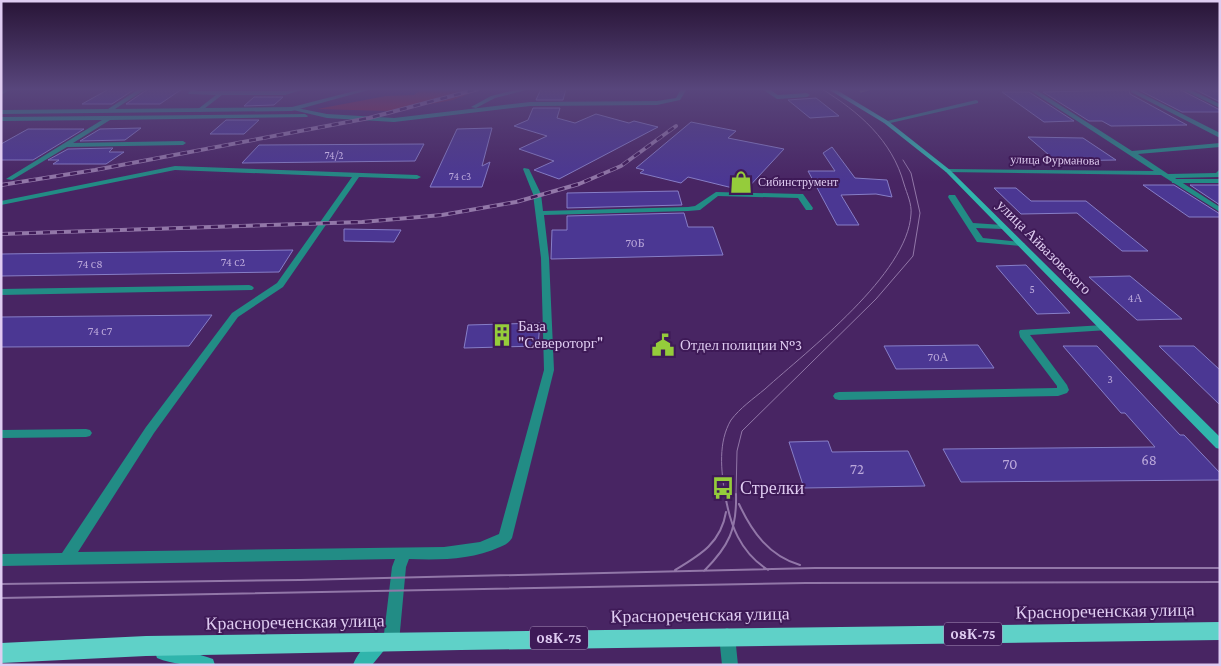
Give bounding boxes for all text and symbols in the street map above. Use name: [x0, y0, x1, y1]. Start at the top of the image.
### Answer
house number: 74/2: [324, 149, 344, 161]
street label: улица Фурманова: [1010, 152, 1100, 168]
shop icon: Сибинструмент: [728, 169, 754, 195]
house number: 74 с3: [449, 170, 471, 182]
place label: Сибинструмент: [758, 175, 839, 189]
street label: улица Айвазовского: [994, 197, 1094, 297]
house number: 70Б: [625, 236, 645, 250]
house number: 74 с2: [221, 255, 246, 269]
house number: 74 с8: [77, 257, 103, 271]
house number: 5: [1029, 282, 1035, 296]
house number: 4А: [1128, 291, 1143, 305]
place label: База "Североторг": [518, 318, 603, 351]
building icon: База "Североторг": [489, 322, 515, 348]
house number: 74 с7: [88, 324, 113, 338]
public building icon: Отдел полиции №3: [650, 332, 676, 358]
place label: Отдел полиции №3: [680, 337, 802, 353]
house number: 70А: [928, 350, 949, 364]
house number: 3: [1107, 372, 1113, 386]
house number: 68: [1141, 452, 1157, 468]
house number: 70: [1002, 456, 1018, 472]
house number: 72: [850, 461, 864, 477]
bus stop icon: Стрелки: [710, 475, 736, 501]
place label: Стрелки: [740, 478, 805, 498]
street label: Краснореченская улица: [1015, 599, 1195, 623]
street label: Краснореченская улица: [610, 603, 790, 627]
street label: Краснореченская улица: [205, 610, 385, 634]
road number: 08К-75: [944, 622, 1002, 646]
road number: 08К-75: [530, 626, 588, 650]

